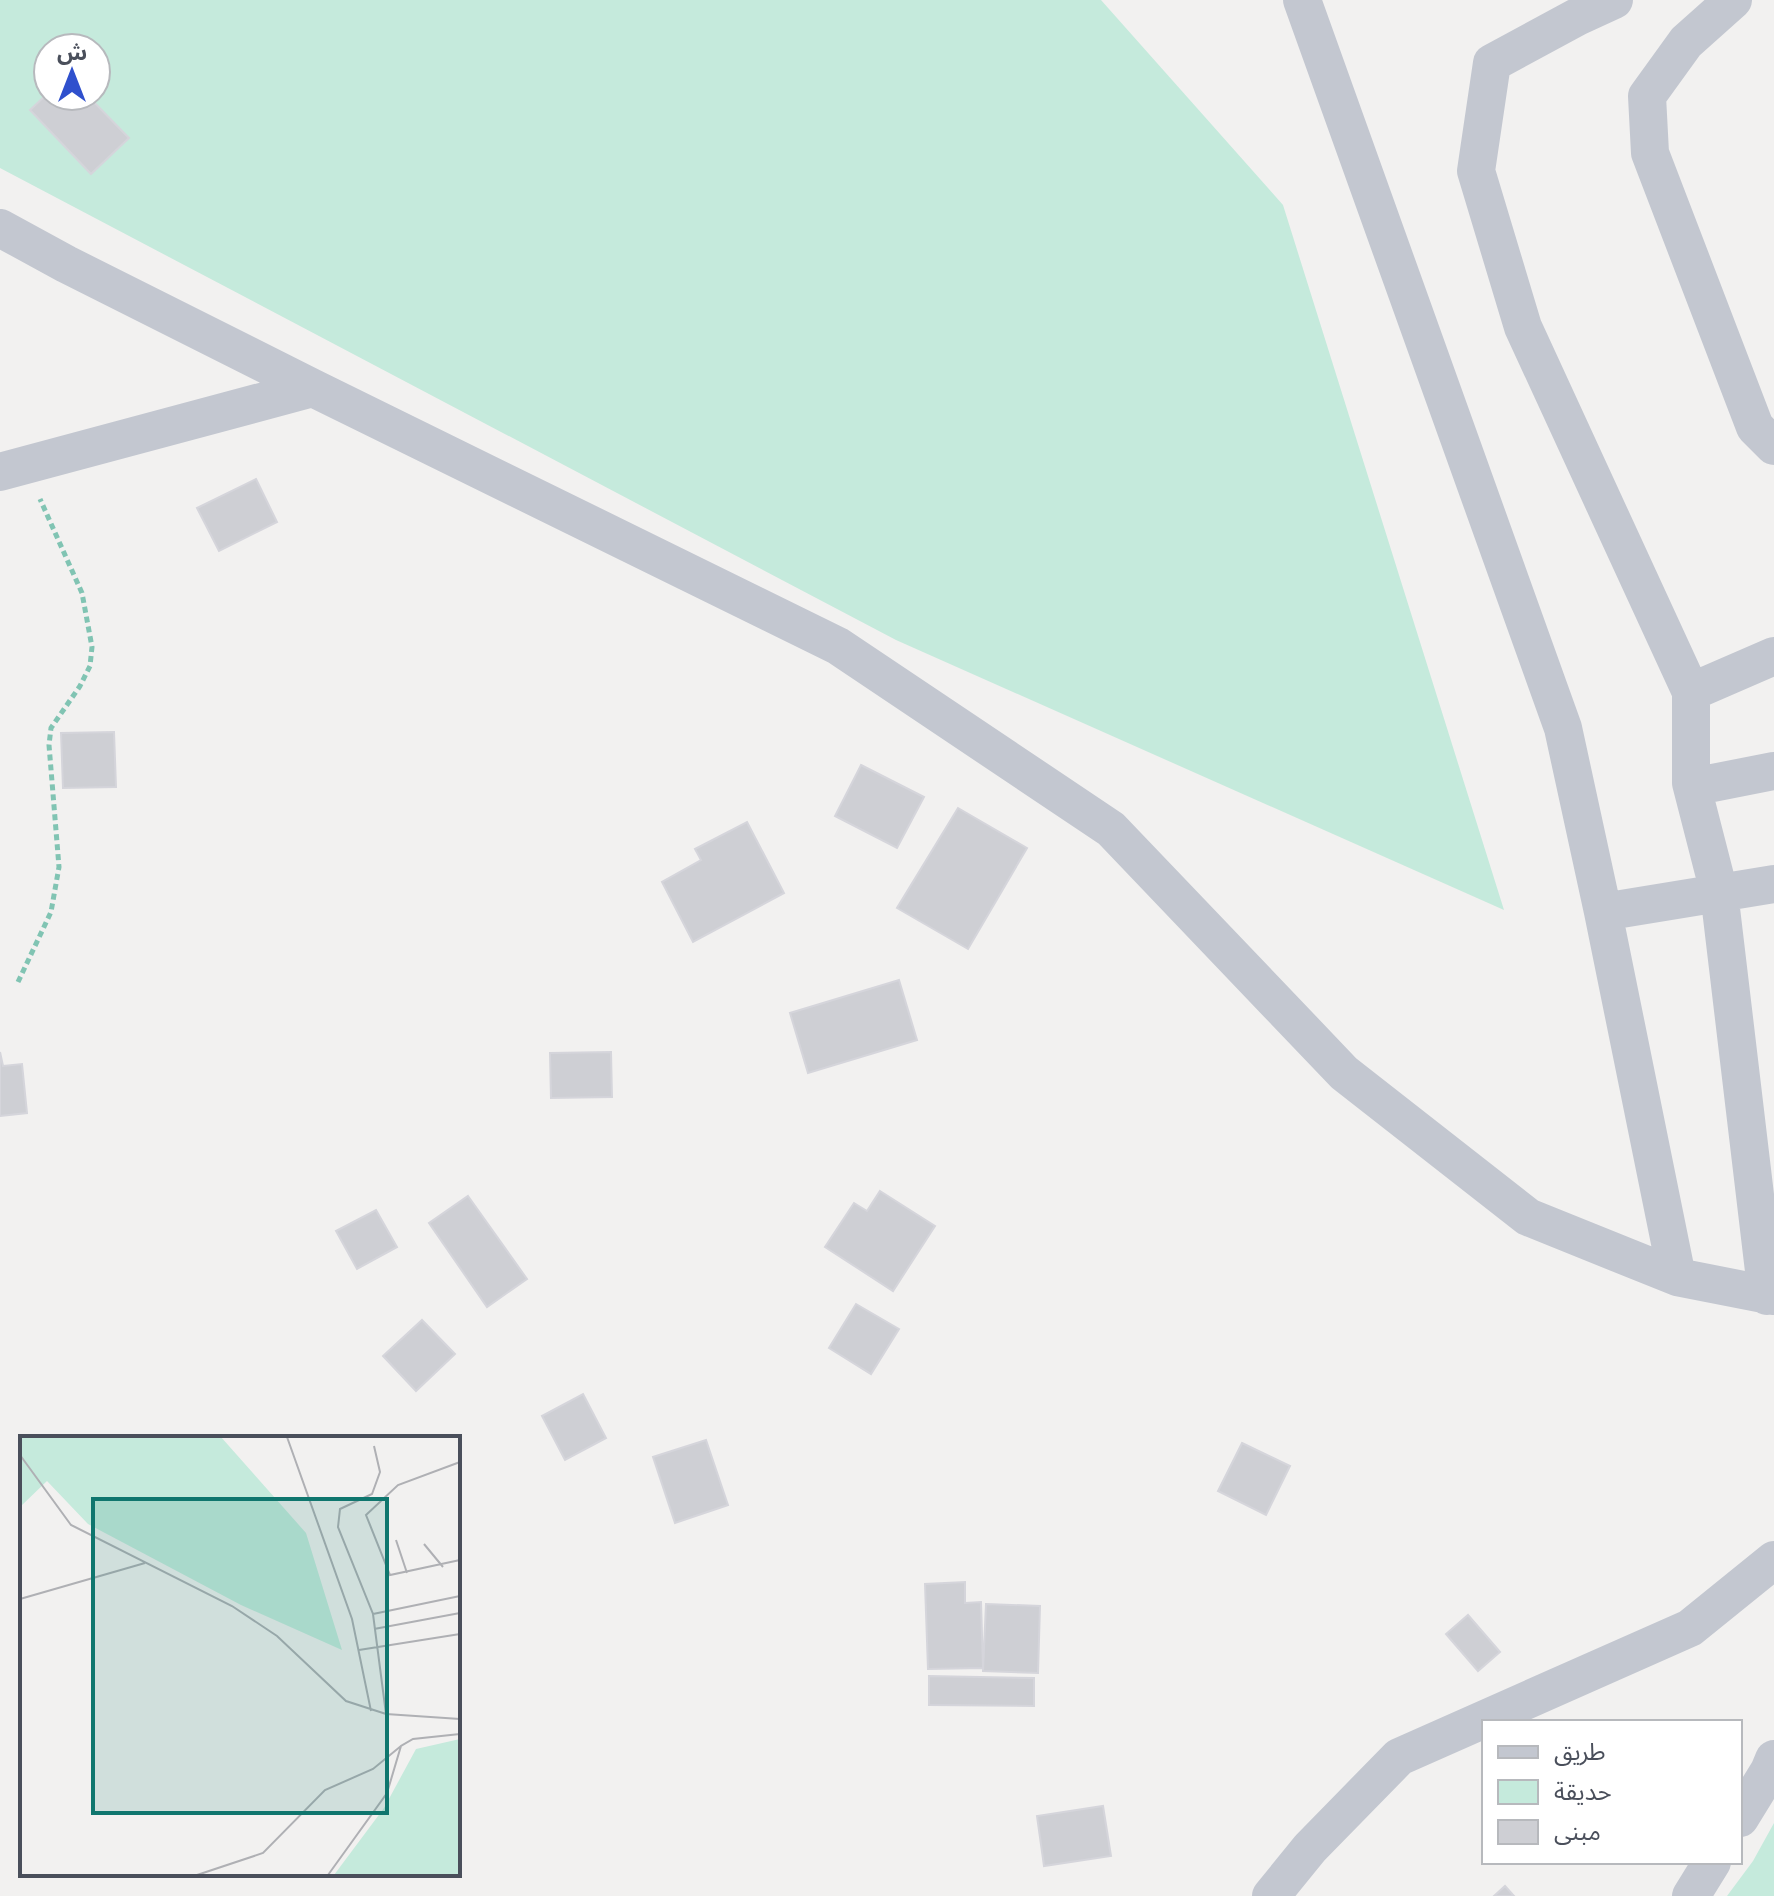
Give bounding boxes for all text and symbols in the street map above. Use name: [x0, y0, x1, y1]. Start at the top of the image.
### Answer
north arrow: [32, 32, 112, 112]
text: ش: [57, 40, 87, 65]
inset map: [20, 1436, 460, 1876]
legend: [1482, 1720, 1742, 1864]
text: طريق: [1554, 1738, 1606, 1767]
text: حديقة: [1554, 1778, 1612, 1806]
text: مبنى: [1554, 1818, 1601, 1846]

